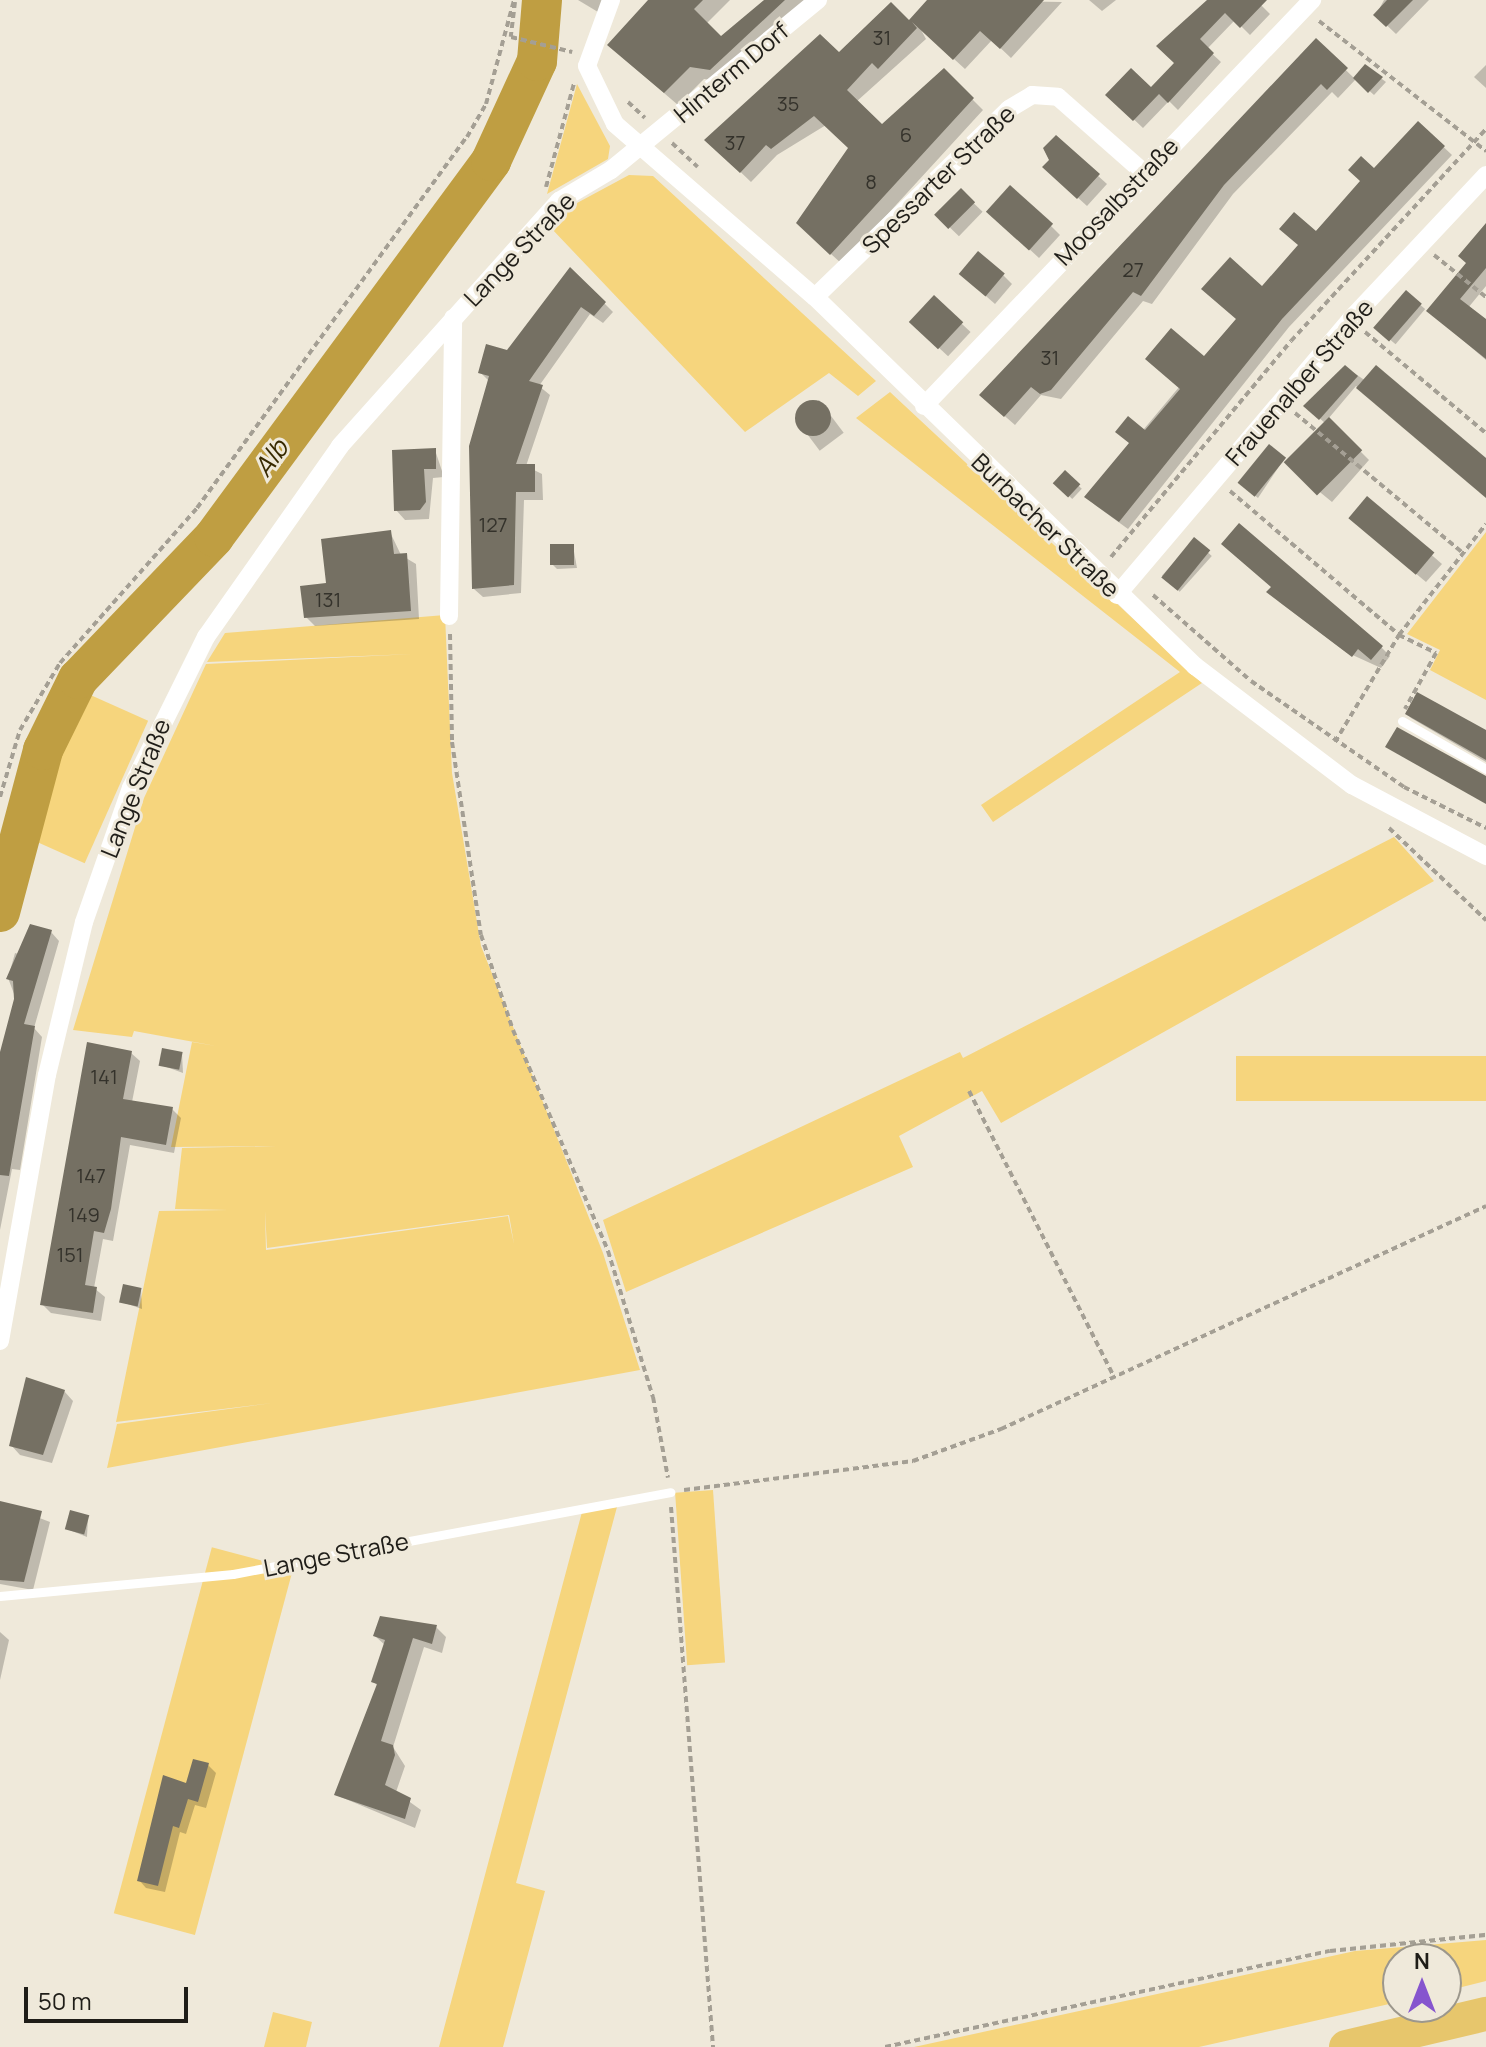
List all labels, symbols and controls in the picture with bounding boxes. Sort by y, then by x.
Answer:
street label: Hinterm Dorf [668,16,794,128]
house number: 31 [873,25,891,49]
house number: 35 [777,91,799,115]
street label: Spessarter Straße [856,99,1020,259]
house number: 6 [900,122,912,146]
house number: 37 [724,130,746,154]
street label: Moosalbstraße [1048,131,1184,271]
house number: 8 [865,169,877,193]
street label: Lange Straße [458,186,580,312]
house number: 27 [1122,257,1144,281]
street label: Frauenalber Straße [1219,293,1379,471]
house number: 31 [1041,345,1059,369]
water label: Alb [247,433,295,483]
street label: Burbacher Straße [966,447,1126,603]
house number: 127 [478,512,508,536]
house number: 131 [315,587,341,611]
street label: Lange Straße [94,714,176,862]
house number: 141 [90,1064,118,1088]
house number: 147 [76,1163,106,1187]
house number: 149 [68,1202,100,1226]
house number: 151 [56,1242,84,1266]
street label: Lange Straße [261,1526,411,1582]
north arrow [1382,1943,1462,2023]
text: N [1414,1946,1430,1976]
scale bar [28,1971,192,2021]
text: 50 m [38,1984,92,2017]

